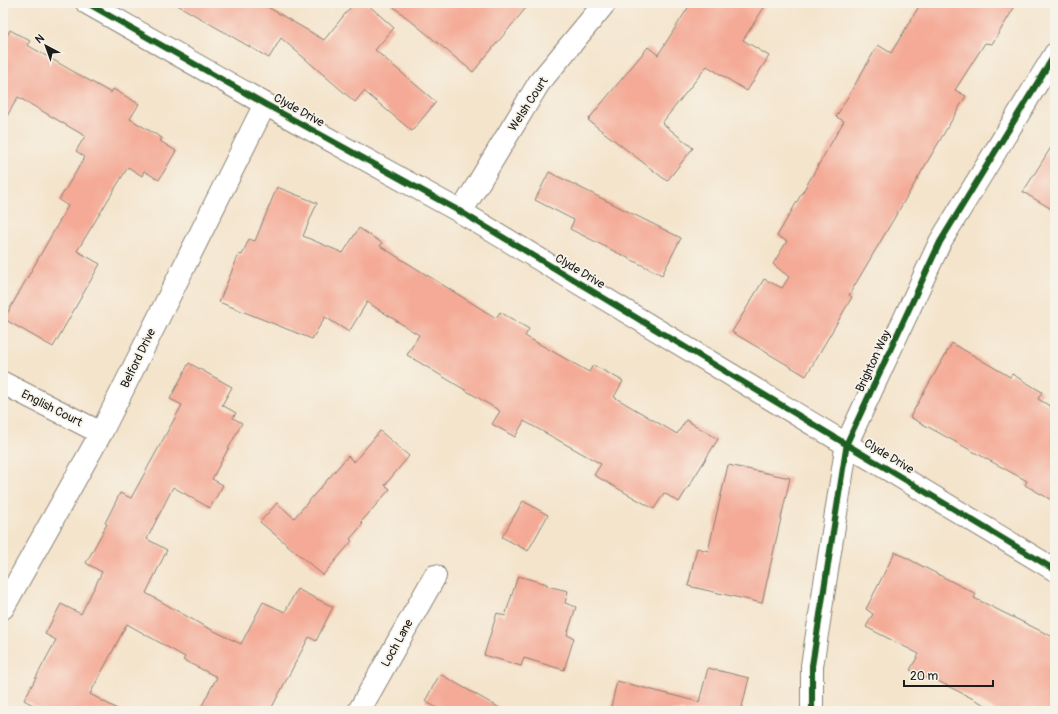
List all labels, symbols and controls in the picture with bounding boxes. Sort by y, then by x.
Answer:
north arrow [26,26,66,66]
text: N [33,31,47,46]
street label: Welsh Court [505,74,552,134]
street label: Clyde Drive [271,90,327,130]
street label: Clyde Drive [552,251,607,292]
street label: Belford Drive [118,326,159,390]
street label: Brighton Way [853,328,894,395]
street label: English Court [19,387,85,430]
street label: Clyde Drive [861,436,916,477]
street label: Loch Lane [378,617,417,670]
scale bar [904,662,993,688]
text: 20 m [910,669,939,684]

